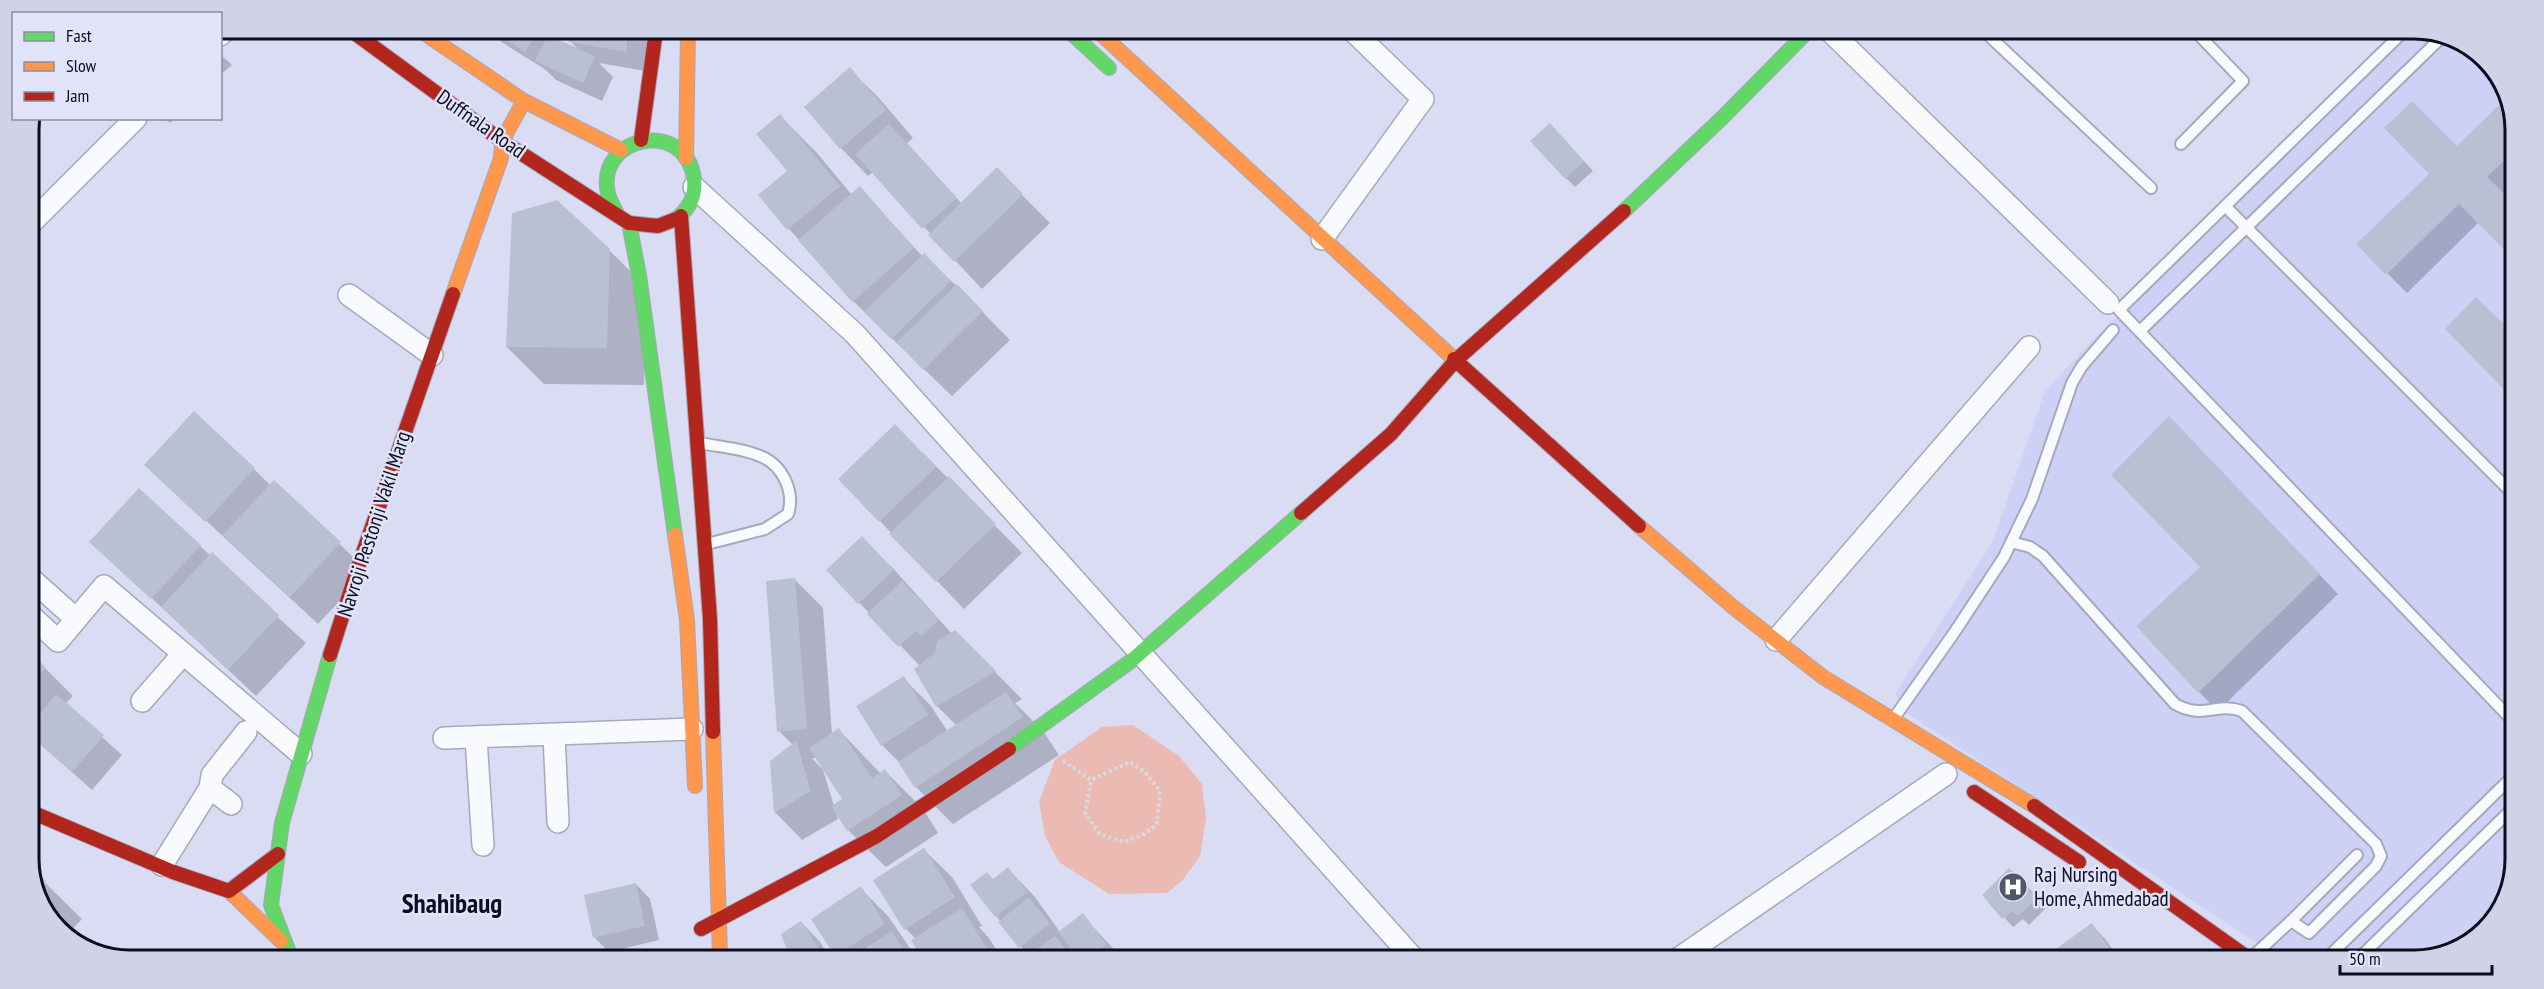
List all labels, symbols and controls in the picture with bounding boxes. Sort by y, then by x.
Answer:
legend [12,12,222,120]
text: Fast [66,24,92,47]
text: Slow [66,54,97,77]
street label: Duffnala Road [432,83,531,164]
text: Jam [65,84,89,107]
street label: Navroji Pestonji Vakil Marg [331,428,416,620]
place label: Raj Nursing Home, Ahmedabad [2034,861,2169,912]
hospital icon: Raj Nursing Home, Ahmedabad [1997,871,2029,903]
district label: Shahibaug [402,886,502,920]
scale bar [2340,938,2492,976]
text: 50 m [2349,947,2381,970]

